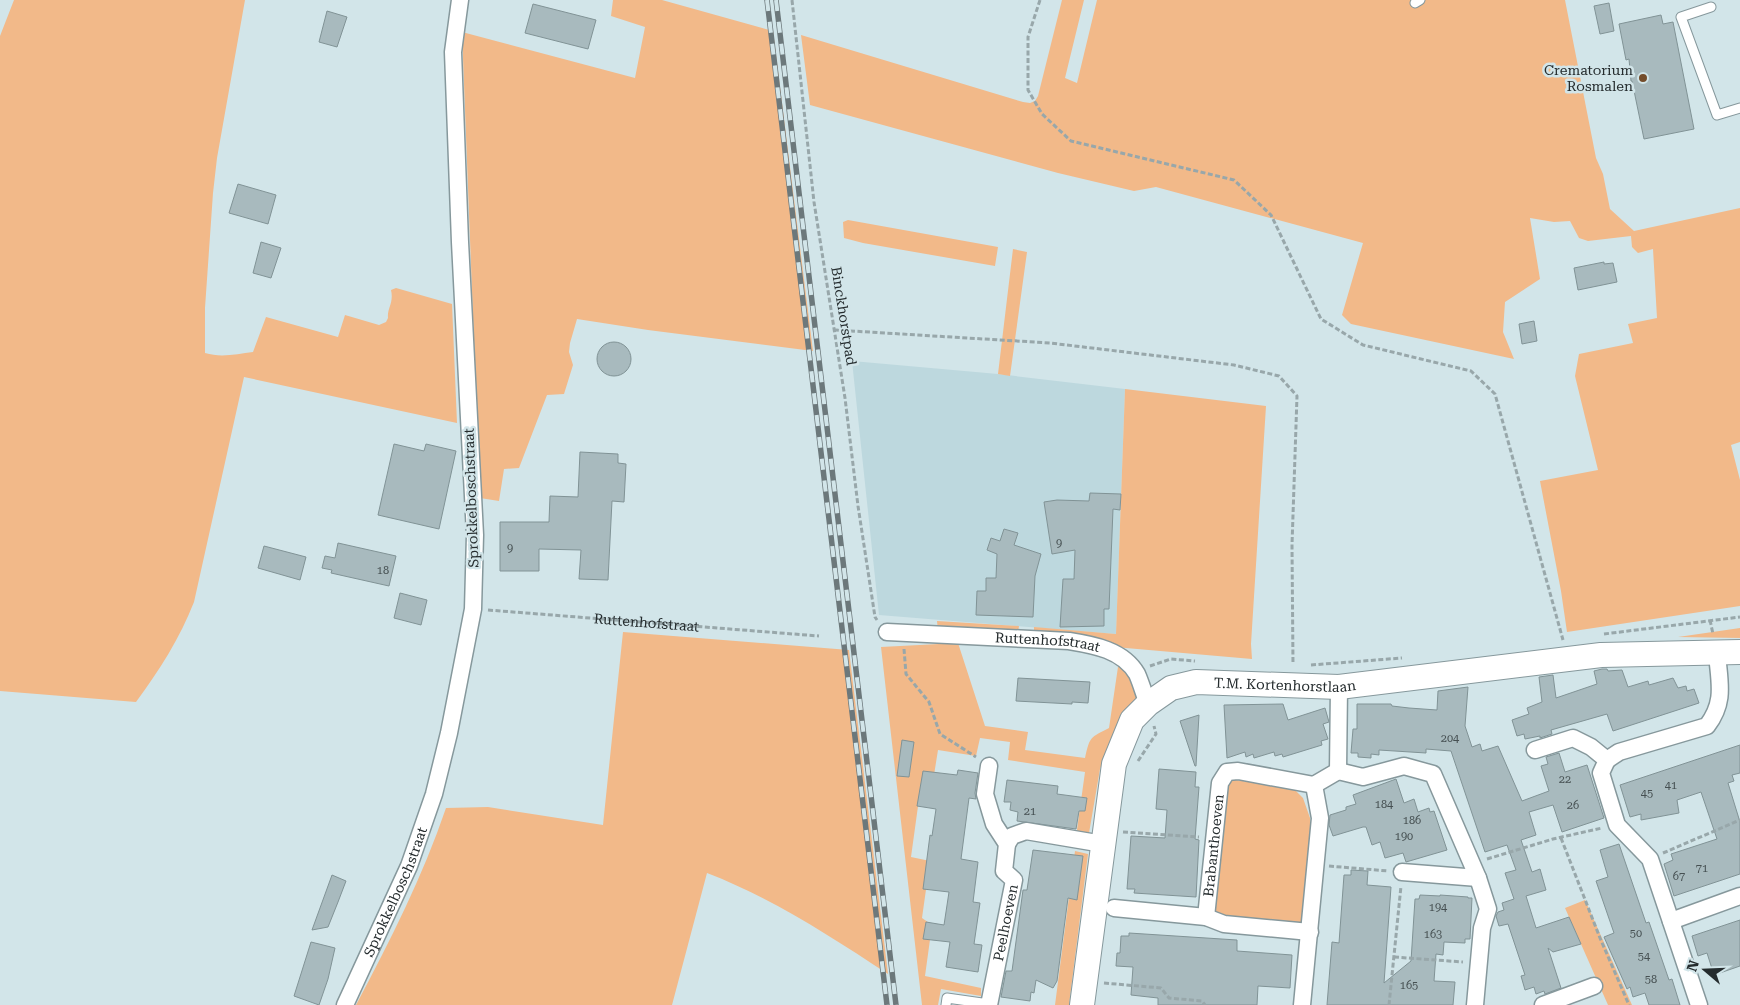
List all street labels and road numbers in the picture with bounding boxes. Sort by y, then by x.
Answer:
street label: Binckhorstpad [828,265,860,367]
street label: Sprokkelboschstraat [461,428,481,568]
street label: Ruttenhofstraat [593,610,700,635]
street label: Ruttenhofstraat [995,629,1102,655]
street label: T.M. Kortenhorstlaan [1214,675,1357,695]
street label: Brabanthoeven [1200,793,1227,897]
street label: Sprokkelboschstraat [360,825,430,959]
street label: Peelhoeven [990,883,1021,962]

